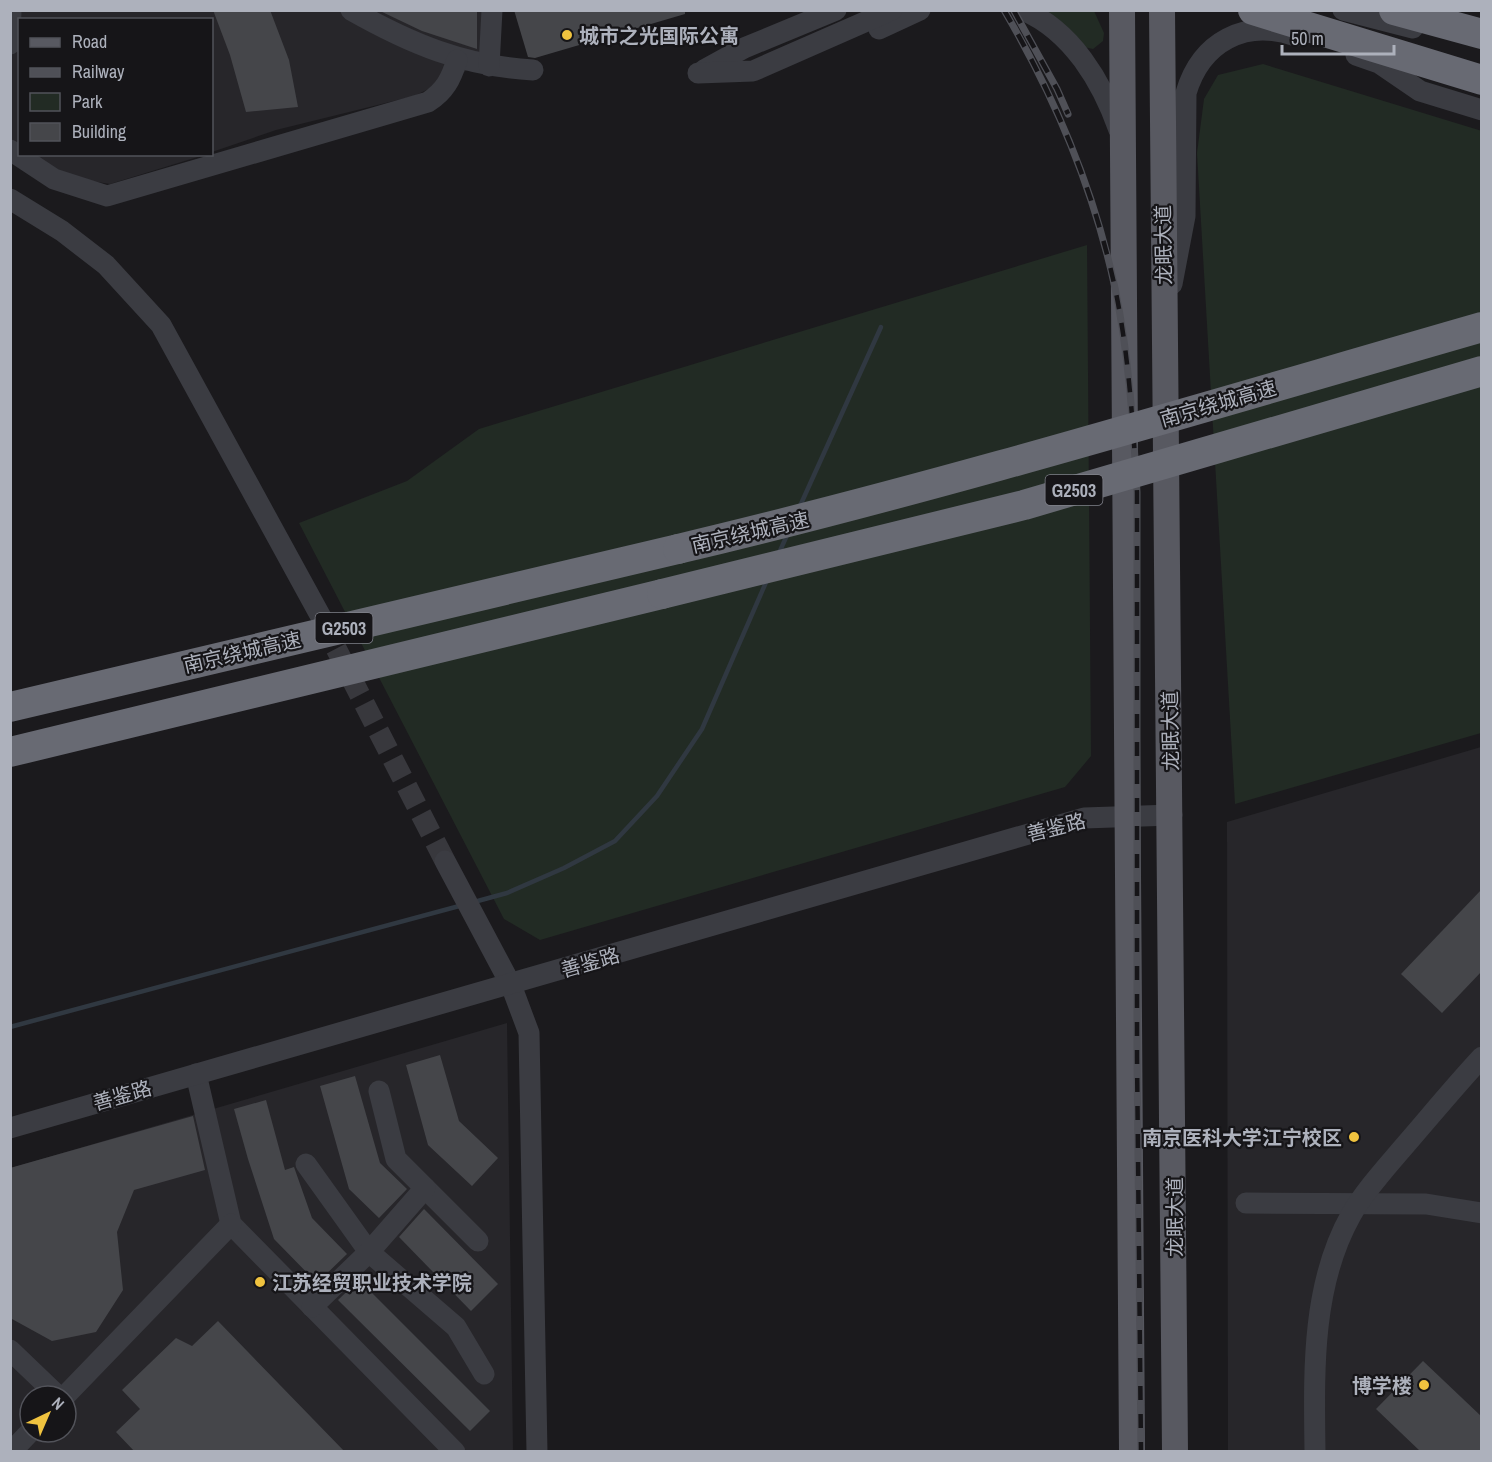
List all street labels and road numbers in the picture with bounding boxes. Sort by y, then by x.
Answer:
street label: 龙眠大道 [1149,205,1177,285]
street label: 南京绕城高速 [1157,373,1279,433]
road number: G2503 [1046,475,1102,505]
street label: 南京绕城高速 [689,505,811,559]
road number: G2503 [316,613,372,643]
street label: 南京绕城高速 [181,625,303,679]
street label: 龙眠大道 [1156,691,1184,771]
street label: 善鉴路 [1024,807,1088,847]
street label: 善鉴路 [557,941,623,983]
street label: 善鉴路 [89,1074,155,1116]
street label: 龙眠大道 [1161,1177,1188,1257]

